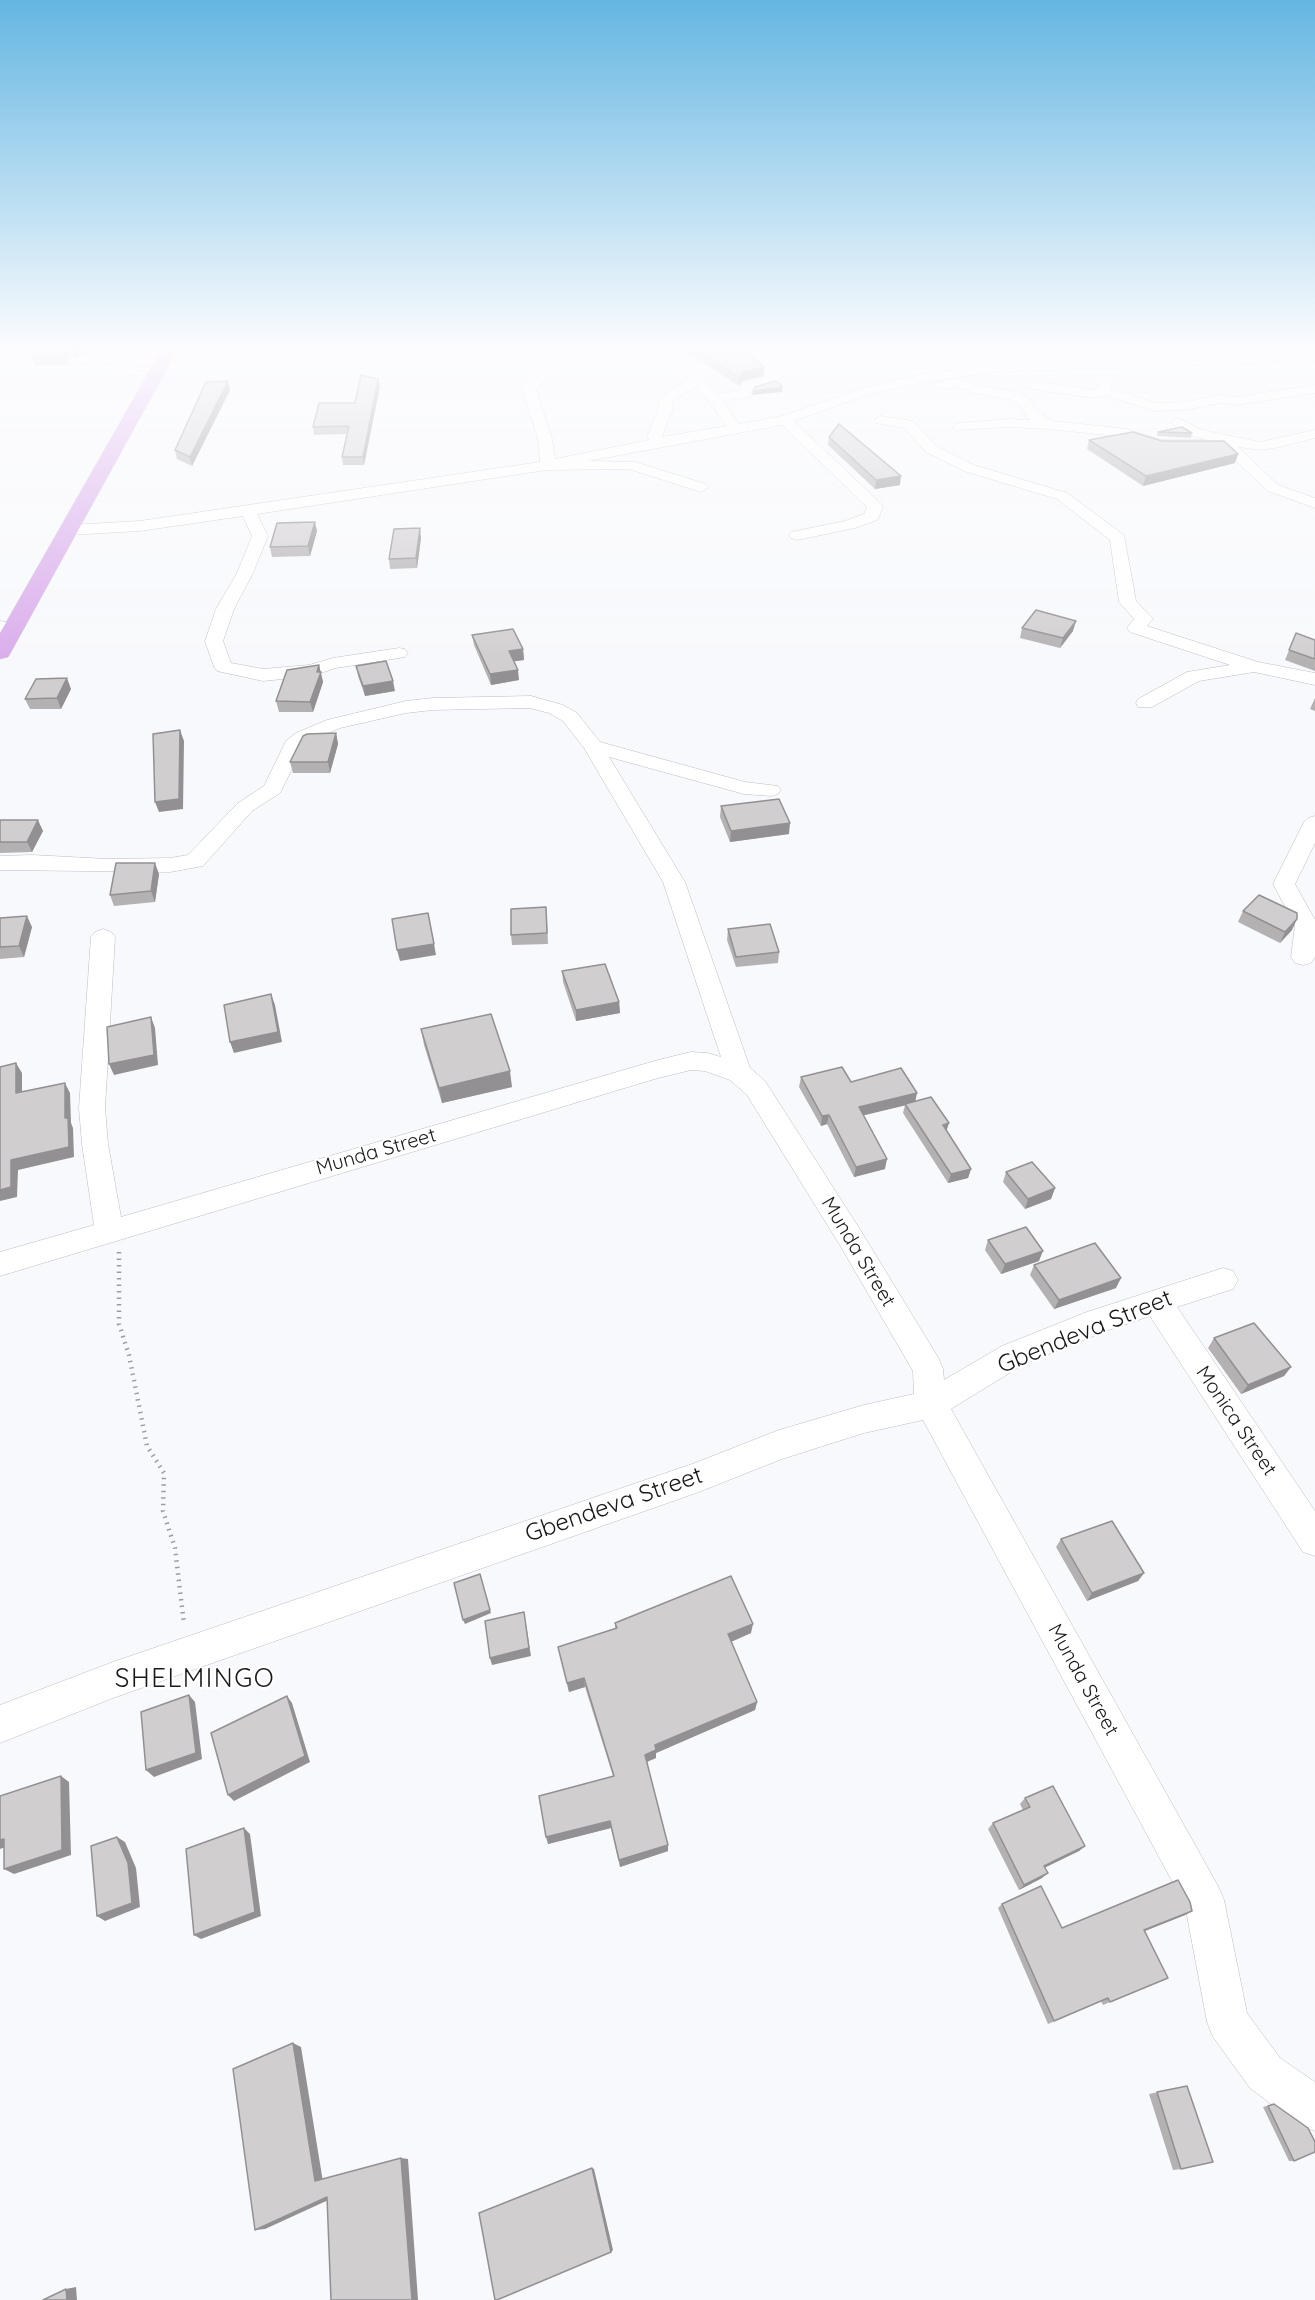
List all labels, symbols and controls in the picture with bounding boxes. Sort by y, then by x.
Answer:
street label: Munda Street [313,1123,439,1181]
street label: Munda Street [816,1193,900,1311]
street label: Gbendeva Street [993,1284,1177,1380]
street label: Monica Street [1191,1362,1281,1480]
street label: Gbendeva Street [521,1461,707,1549]
street label: Munda Street [1042,1620,1124,1740]
district label: SHELMINGO [115,1663,275,1695]

